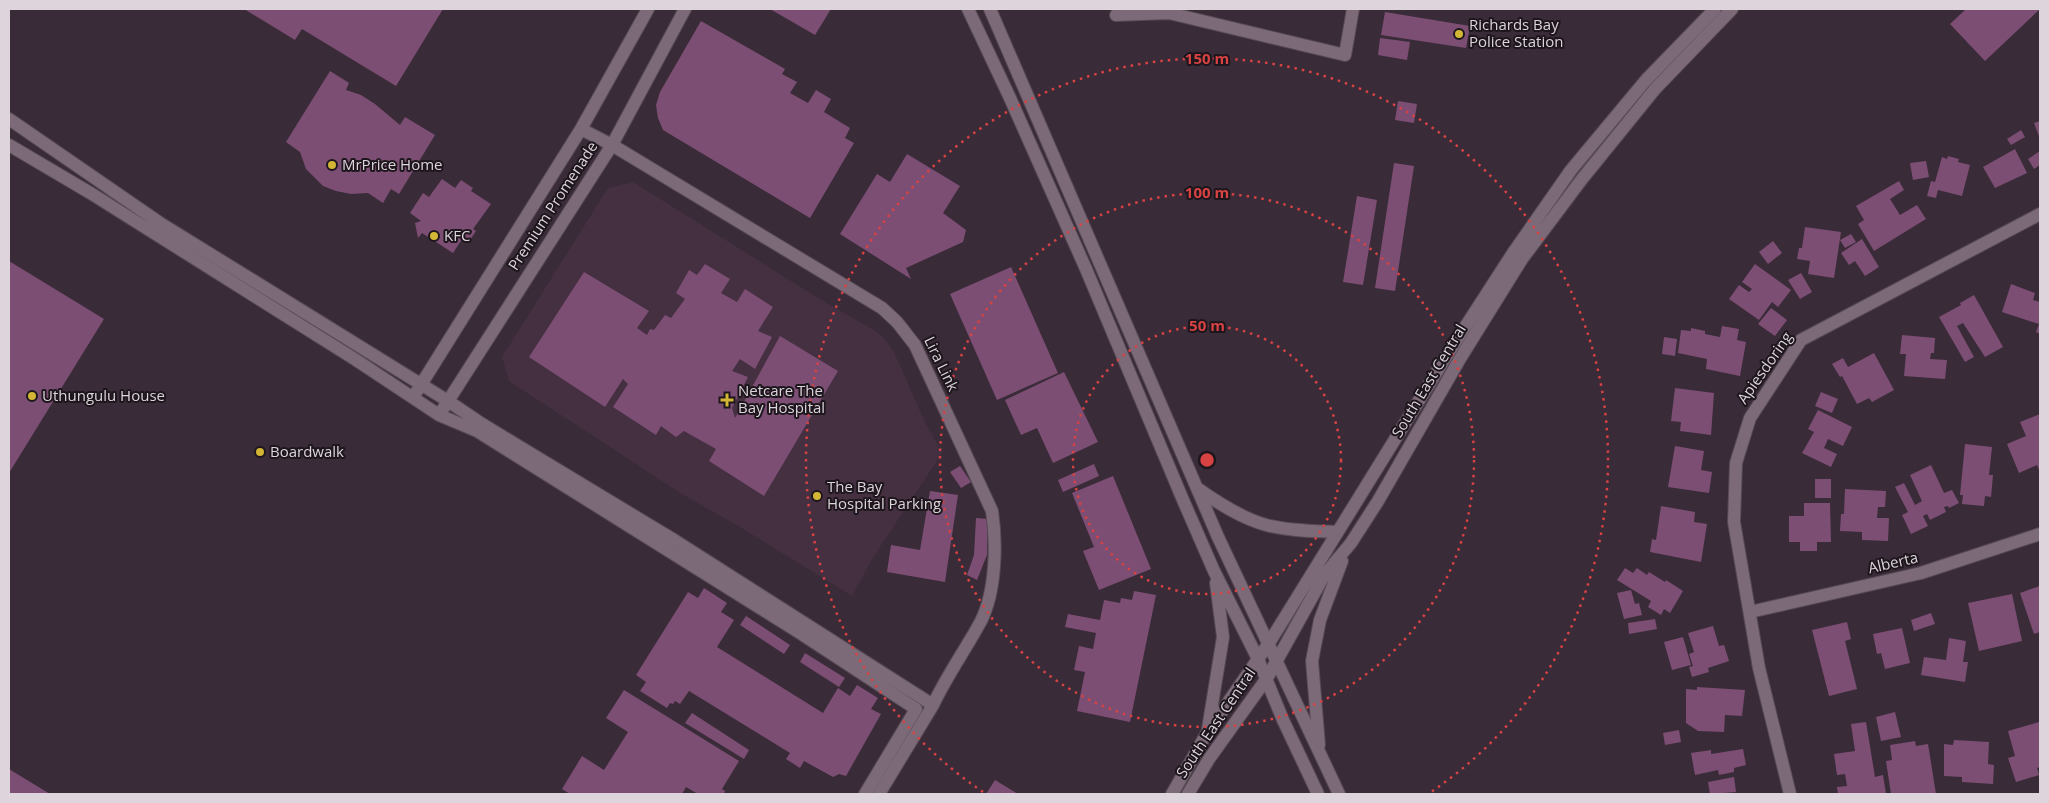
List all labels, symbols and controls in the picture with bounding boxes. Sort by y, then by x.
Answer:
place label: Richards Bay Police Station [1469,14,1563,51]
marker: Richards Bay Police Station [1453,28,1465,40]
text: 150 m [1185,48,1229,68]
street label: Premium Promenade [503,137,601,274]
place label: MrPrice Home [342,154,442,174]
marker: MrPrice Home [326,159,338,171]
text: 100 m [1185,182,1229,202]
place label: KFC [444,225,470,245]
marker: KFC [428,230,440,242]
text: 50 m [1189,315,1225,335]
street label: South East Central [1386,320,1470,441]
street label: Apiesdoring [1732,327,1796,407]
street label: Lira Link [920,333,964,394]
place label: Netcare The Bay Hospital [738,380,825,417]
place label: Uthungulu House [42,385,165,405]
marker: Uthungulu House [26,390,38,402]
marker: Netcare The Bay Hospital [720,393,734,407]
place label: Boardwalk [270,441,344,461]
marker: Boardwalk [254,446,266,458]
centre of rings [1198,451,1216,469]
place label: The Bay Hospital Parking [827,476,941,513]
marker: The Bay Hospital Parking [811,490,823,502]
street label: Alberta [1866,547,1920,577]
street label: South East Central [1171,664,1259,781]

